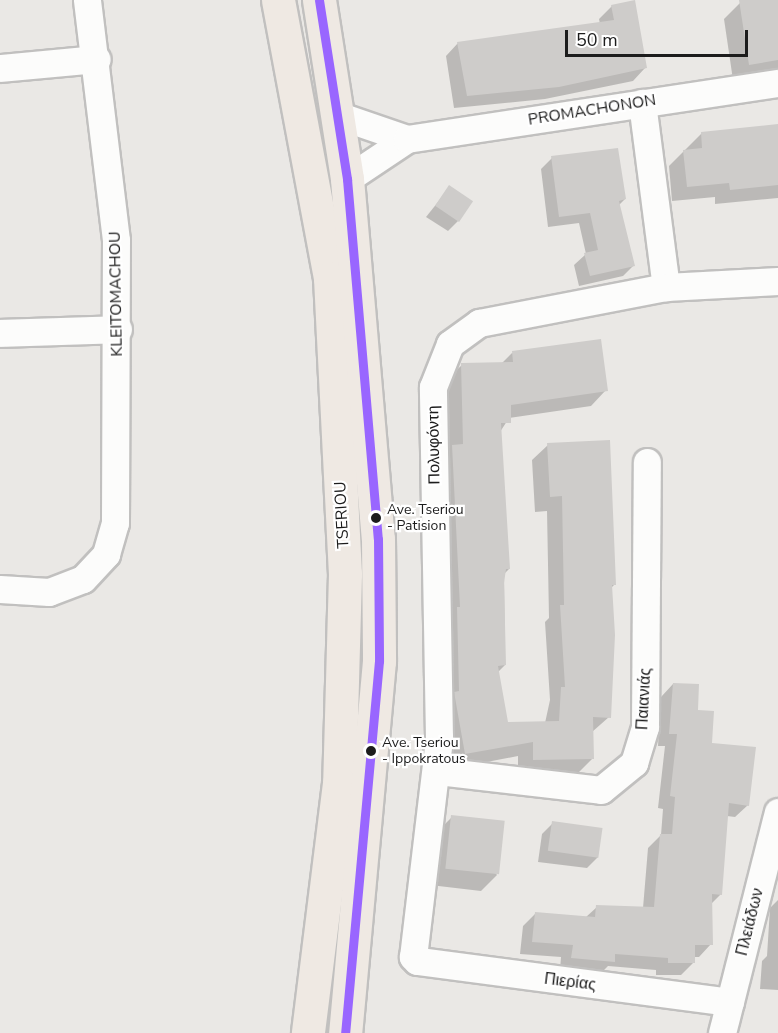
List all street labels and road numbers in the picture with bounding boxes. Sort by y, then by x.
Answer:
street label: PROMACHONON [527,90,657,130]
street label: KLEITOMACHOU [105,231,127,357]
street label: Πολυφόντη [424,405,444,485]
street label: TSERIOU [331,481,353,549]
street label: Παιανιάς [633,667,655,731]
street label: Πλειάδων [732,886,768,958]
street label: Πιερίας [543,969,597,995]

